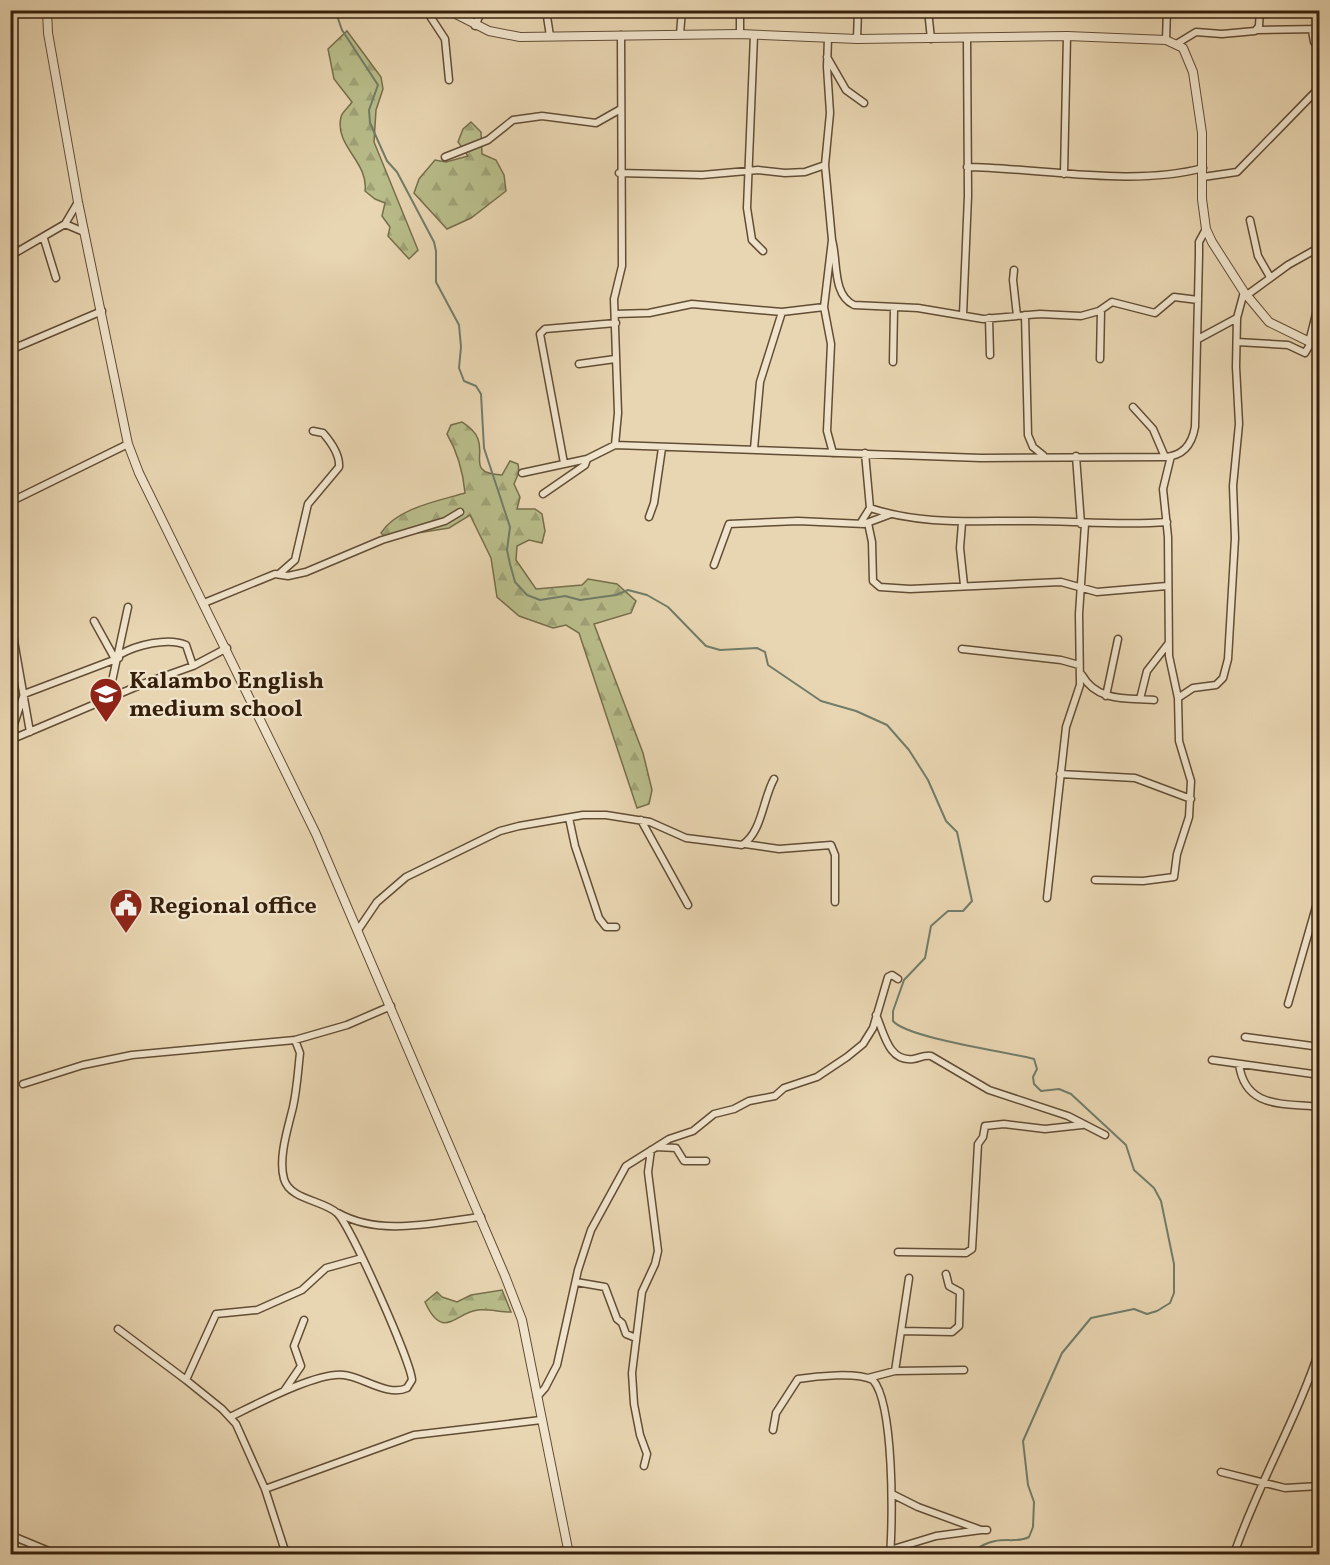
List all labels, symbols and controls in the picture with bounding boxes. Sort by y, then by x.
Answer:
place label: Kalambo English medium school [129,665,324,727]
school or university icon: Kalambo English medium school [88,676,124,723]
public building icon: Regional office [108,887,144,934]
place label: Regional office [149,890,317,924]

